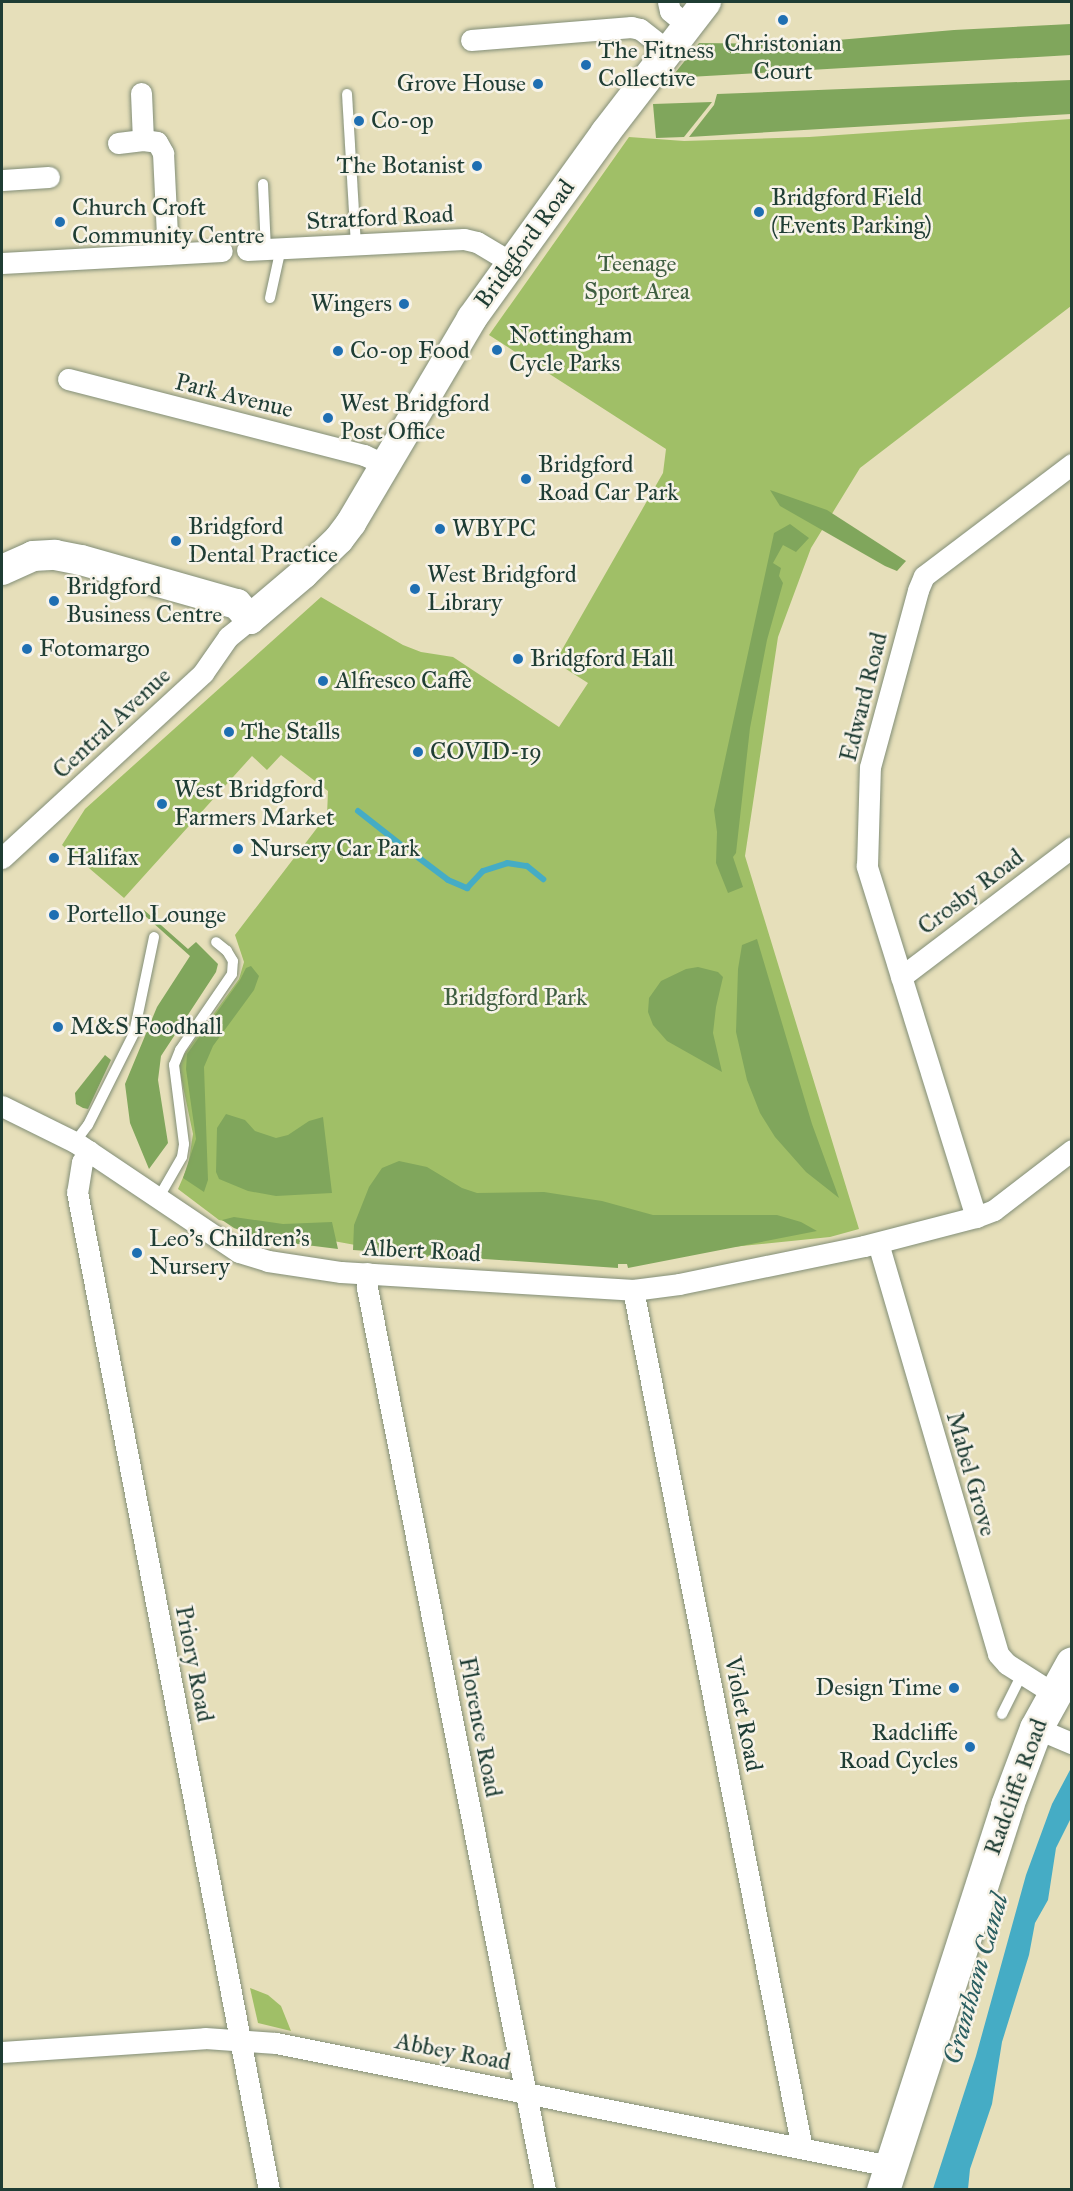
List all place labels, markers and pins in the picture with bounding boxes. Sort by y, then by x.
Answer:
marker: Christonian Court [776,13,790,27]
place label: Christonian Court [724,30,842,86]
place label: The Fitness Collective [598,37,714,93]
marker: The Fitness Collective [579,58,593,72]
place label: Grove House [397,70,526,98]
marker: Grove House [531,77,545,91]
place label: Co-op [371,107,434,135]
marker: Co-op [352,114,366,128]
place label: The Botanist [337,152,465,180]
marker: The Botanist [470,159,484,173]
place label: Bridgford Field (Events Parking) [771,184,932,240]
place label: Church Croft Community Centre [72,194,264,250]
marker: Bridgford Field (Events Parking) [752,205,766,219]
marker: Church Croft Community Centre [53,215,67,229]
place label: Wingers [311,290,392,318]
marker: Wingers [397,297,411,311]
place label: Nottingham Cycle Parks [509,322,633,378]
place label: Co-op Food [350,337,470,365]
marker: Nottingham Cycle Parks [490,343,504,357]
marker: Co-op Food [331,344,345,358]
place label: West Bridgford Post Office [340,390,490,446]
marker: West Bridgford Post Office [321,411,335,425]
place label: Bridgford Road Car Park [538,451,678,507]
marker: Bridgford Road Car Park [519,472,533,486]
place label: Bridgford Dental Practice [188,513,338,569]
place label: WBYPC [452,515,536,543]
marker: WBYPC [433,522,447,536]
marker: Bridgford Dental Practice [169,534,183,548]
place label: West Bridgford Library [427,561,577,617]
place label: Bridgford Business Centre [66,573,222,629]
marker: West Bridgford Library [408,582,422,596]
marker: Bridgford Business Centre [47,594,61,608]
place label: Fotomargo [39,635,150,663]
marker: Fotomargo [20,642,34,656]
place label: Bridgford Hall [530,645,675,673]
marker: Bridgford Hall [511,652,525,666]
place label: Alfresco Caffè [335,667,472,695]
marker: Alfresco Caffè [316,674,330,688]
place label: The Stalls [241,718,340,746]
marker: The Stalls [222,725,236,739]
place label: COVID-19 [430,738,542,766]
marker: COVID-19 [411,745,425,759]
place label: West Bridgford Farmers Market [174,776,334,832]
marker: West Bridgford Farmers Market [155,797,169,811]
place label: Nursery Car Park [250,835,420,863]
marker: Nursery Car Park [231,842,245,856]
place label: Halifax [66,844,139,872]
marker: Halifax [47,851,61,865]
place label: Portello Lounge [66,901,226,929]
marker: Portello Lounge [47,908,61,922]
place label: M&S Foodhall [70,1013,222,1041]
marker: M&S Foodhall [51,1020,65,1034]
place label: Leo's Children's Nursery [149,1225,310,1281]
marker: Leo's Children's Nursery [130,1246,144,1260]
place label: Design Time [815,1674,942,1702]
marker: Design Time [947,1681,961,1695]
place label: Radcliffe Road Cycles [839,1719,958,1775]
marker: Radcliffe Road Cycles [963,1740,977,1754]

